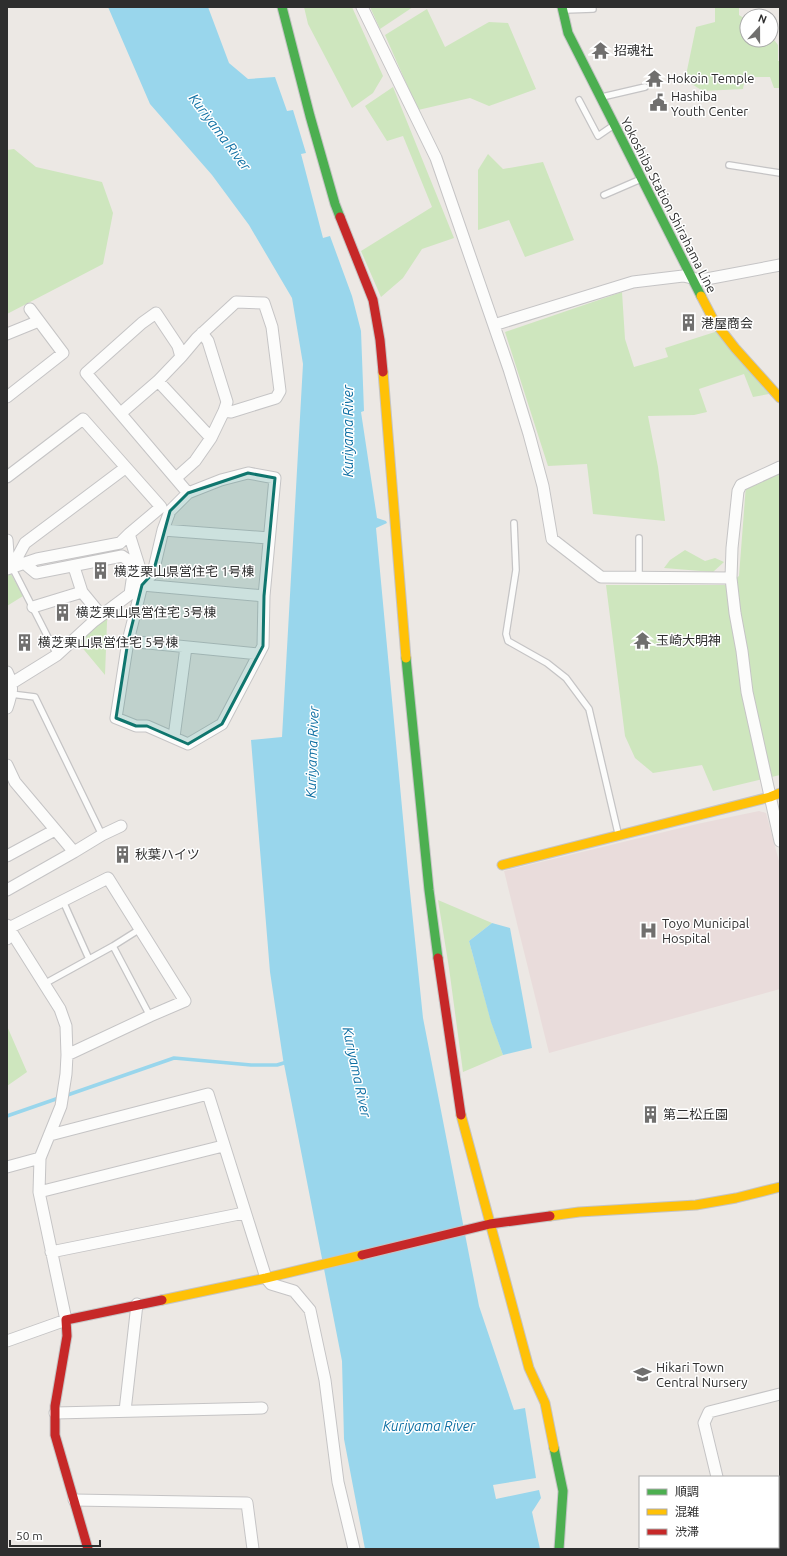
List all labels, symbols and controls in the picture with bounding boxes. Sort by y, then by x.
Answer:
north arrow [739,8,779,48]
text: N [757,12,769,26]
temple icon: 招魂社 [591,40,611,60]
place label: 招魂社 [614,43,653,57]
temple icon: Hokoin Temple [644,68,664,88]
place label: Hokoin Temple [667,71,754,85]
place label: Hashiba Youth Center [671,89,748,118]
water label: Kuriyama River [186,90,255,174]
public building icon: Hashiba Youth Center [648,93,668,113]
street label: Yokoshiba Station Shirahama Line [618,115,720,295]
building icon: 港屋商会 [678,313,698,333]
place label: 港屋商会 [701,316,753,330]
water label: Kuriyama River [340,384,356,477]
building icon: 横芝栗山県営住宅 1号棟 [91,561,111,581]
place label: 横芝栗山県営住宅 1号棟 [114,564,254,578]
building icon: 横芝栗山県営住宅 3号棟 [53,602,73,622]
place label: 横芝栗山県営住宅 3号棟 [76,605,216,619]
temple icon: 玉崎大明神 [633,630,653,650]
building icon: 横芝栗山県営住宅 5号棟 [15,632,35,652]
place label: 玉崎大明神 [656,633,721,647]
place label: 横芝栗山県営住宅 5号棟 [38,635,178,649]
water label: Kuriyama River [302,705,322,798]
building icon: 秋葉ハイツ [112,844,132,864]
place label: 秋葉ハイツ [135,847,200,861]
place label: Toyo Municipal Hospital [662,916,750,945]
hospital icon: Toyo Municipal Hospital [639,920,659,940]
water label: Kuriyama River [340,1025,375,1119]
building icon: 第二松丘園 [640,1104,660,1124]
place label: 第二松丘園 [663,1107,728,1121]
place label: Hikari Town Central Nursery [656,1360,748,1389]
school or university icon: Hikari Town Central Nursery [633,1364,653,1384]
water label: Kuriyama River [383,1418,476,1434]
legend [639,1476,779,1548]
text: 順調 [675,1485,699,1498]
text: 混雑 [675,1505,699,1518]
scale bar [10,1522,100,1548]
text: 渋滞 [675,1525,699,1538]
text: 50 m [16,1529,43,1542]

